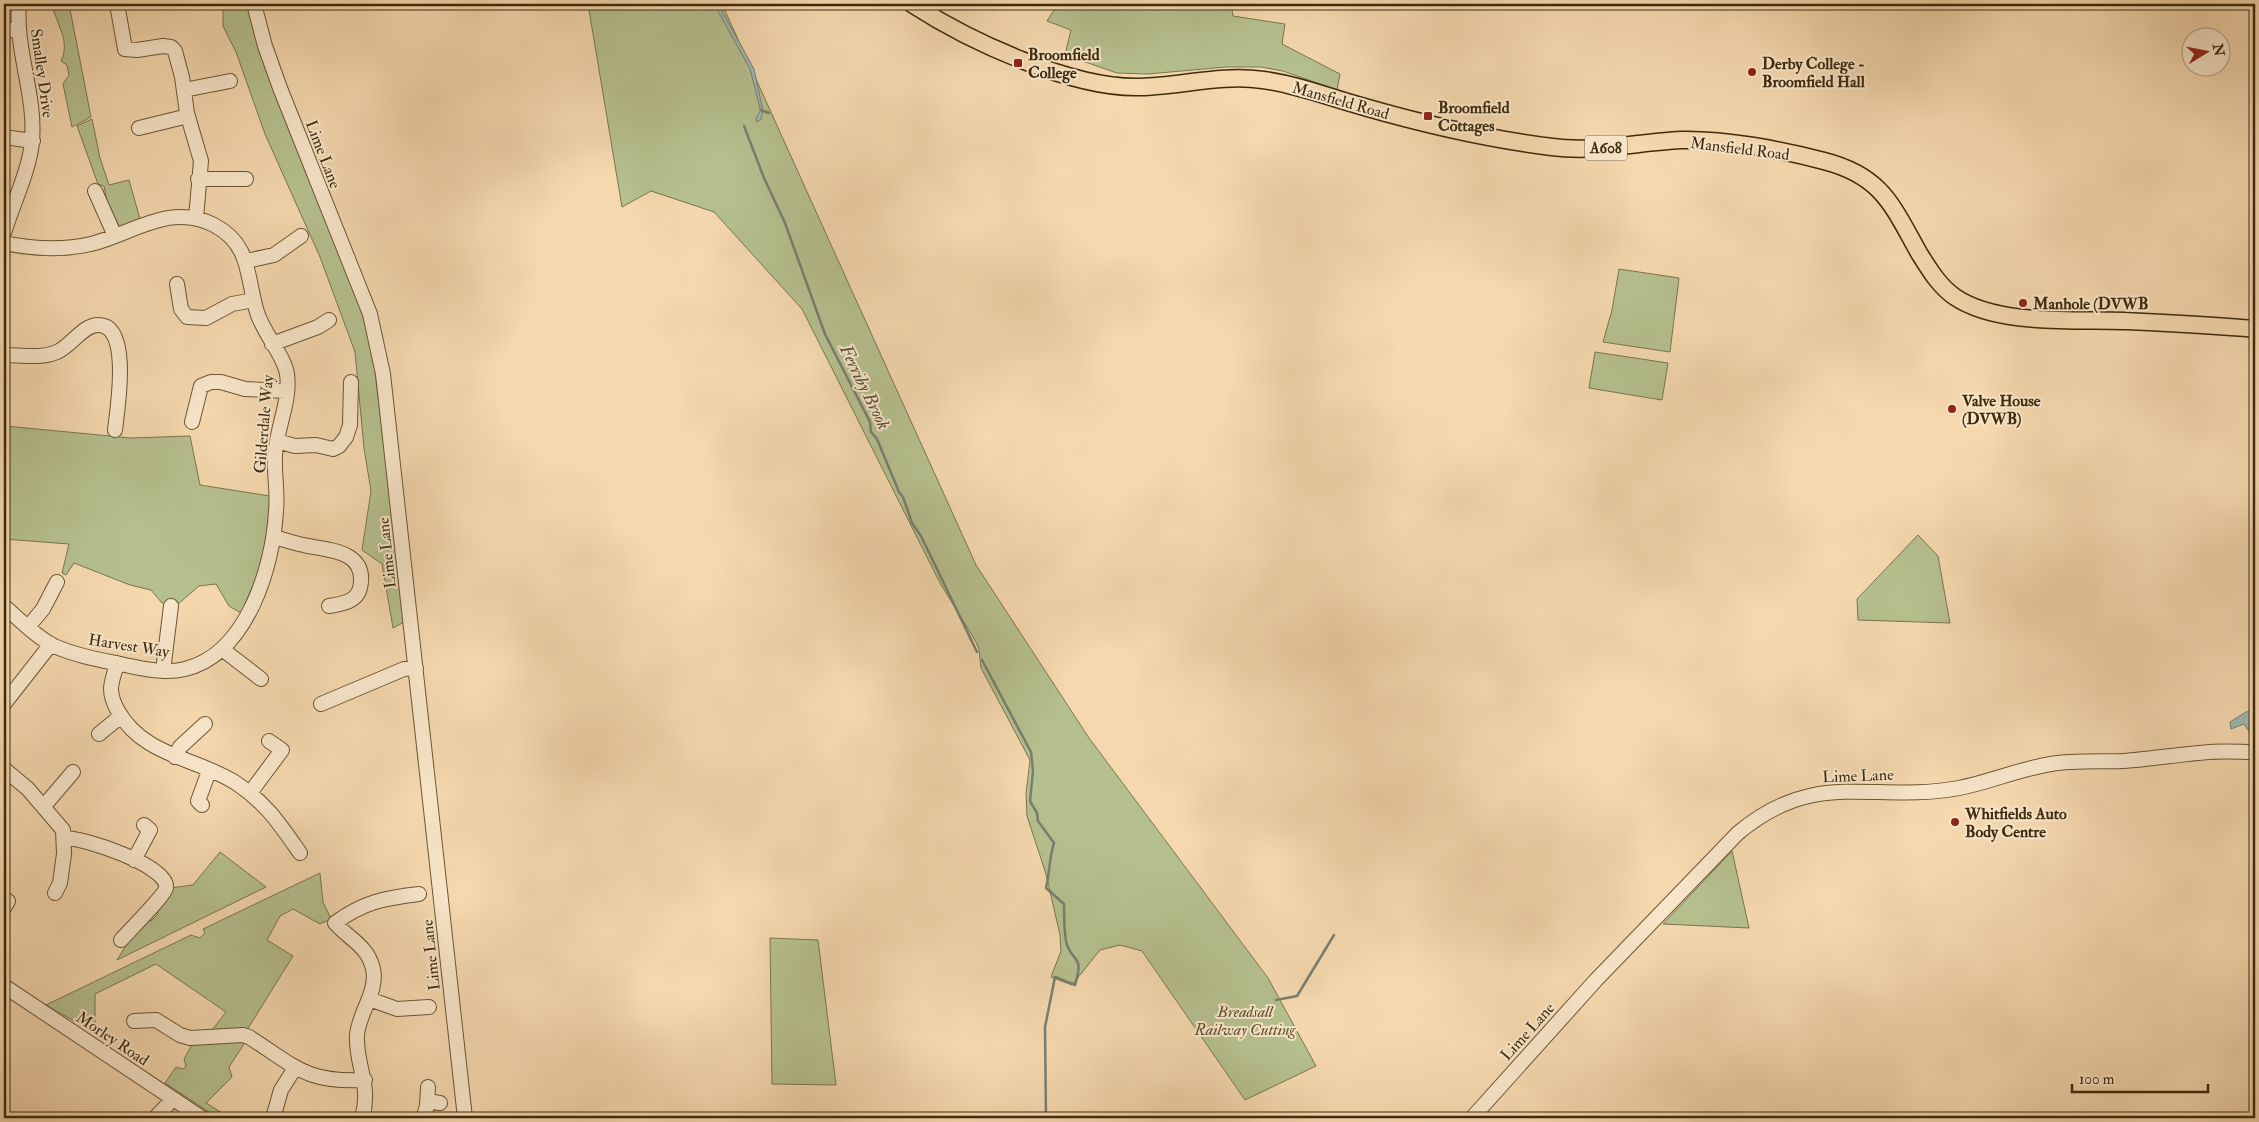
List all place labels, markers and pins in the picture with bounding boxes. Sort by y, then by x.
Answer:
place label: Broomfield College [1028,45,1100,84]
place label: Derby College - Broomfield Hall [1762,54,1866,92]
marker: Broomfield College [1012,57,1024,69]
marker: Derby College - Broomfield Hall [1746,66,1758,78]
place label: Broomfield Cottages [1438,98,1510,137]
marker: Broomfield Cottages [1422,110,1434,122]
place label: Manhole (DVWB [2032,294,2149,314]
marker: Manhole (DVWB [2017,297,2029,309]
place label: Valve House (DVWB) [1961,391,2041,429]
marker: Valve House (DVWB) [1946,403,1958,415]
place label: Whitfields Auto Body Centre [1964,804,2067,843]
marker: Whitfields Auto Body Centre [1949,816,1961,828]

